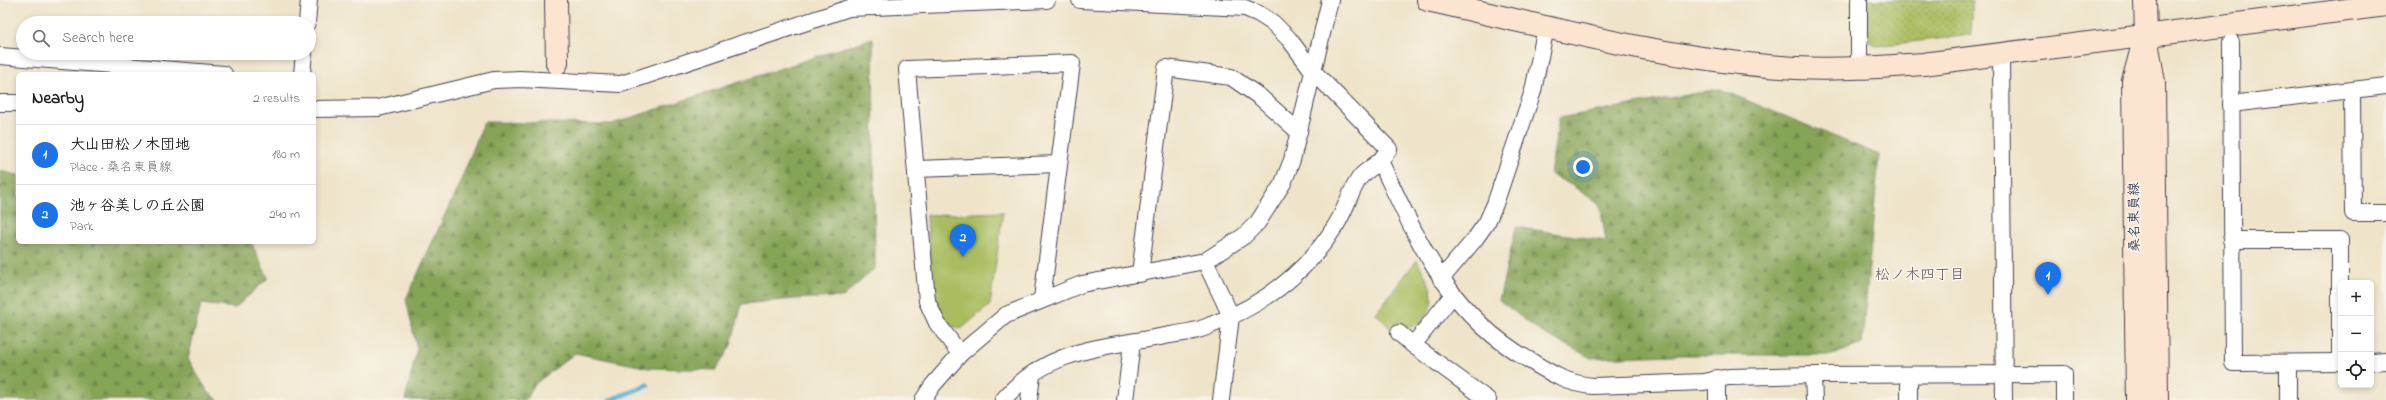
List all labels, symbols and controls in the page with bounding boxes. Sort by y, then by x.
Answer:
search box [16,16,316,60]
icon: search [30,27,52,49]
text: Search here [62,27,134,49]
text: Nearby [32,86,84,111]
text: 2 results [253,89,300,108]
text: 大山田松ノ木団地 [70,134,190,156]
text: 1 [43,145,47,164]
text: 180 m [272,145,300,164]
your location [1573,157,1593,177]
text: Place · 桑名東員線 [70,158,172,177]
street label: 桑名東員線 [2124,182,2146,252]
text: 池ヶ谷美しの丘公園 [70,195,205,217]
text: 2 [42,205,48,224]
text: 240 m [269,205,300,224]
text: Park [70,217,94,236]
pin: 2 [950,224,976,257]
pin: 1 [2035,262,2061,295]
district label: 松ノ木四丁目 [1875,264,1965,286]
map controls [2338,280,2374,388]
button: + [2338,280,2374,316]
button: − [2338,316,2374,352]
button: locate [2338,352,2374,388]

